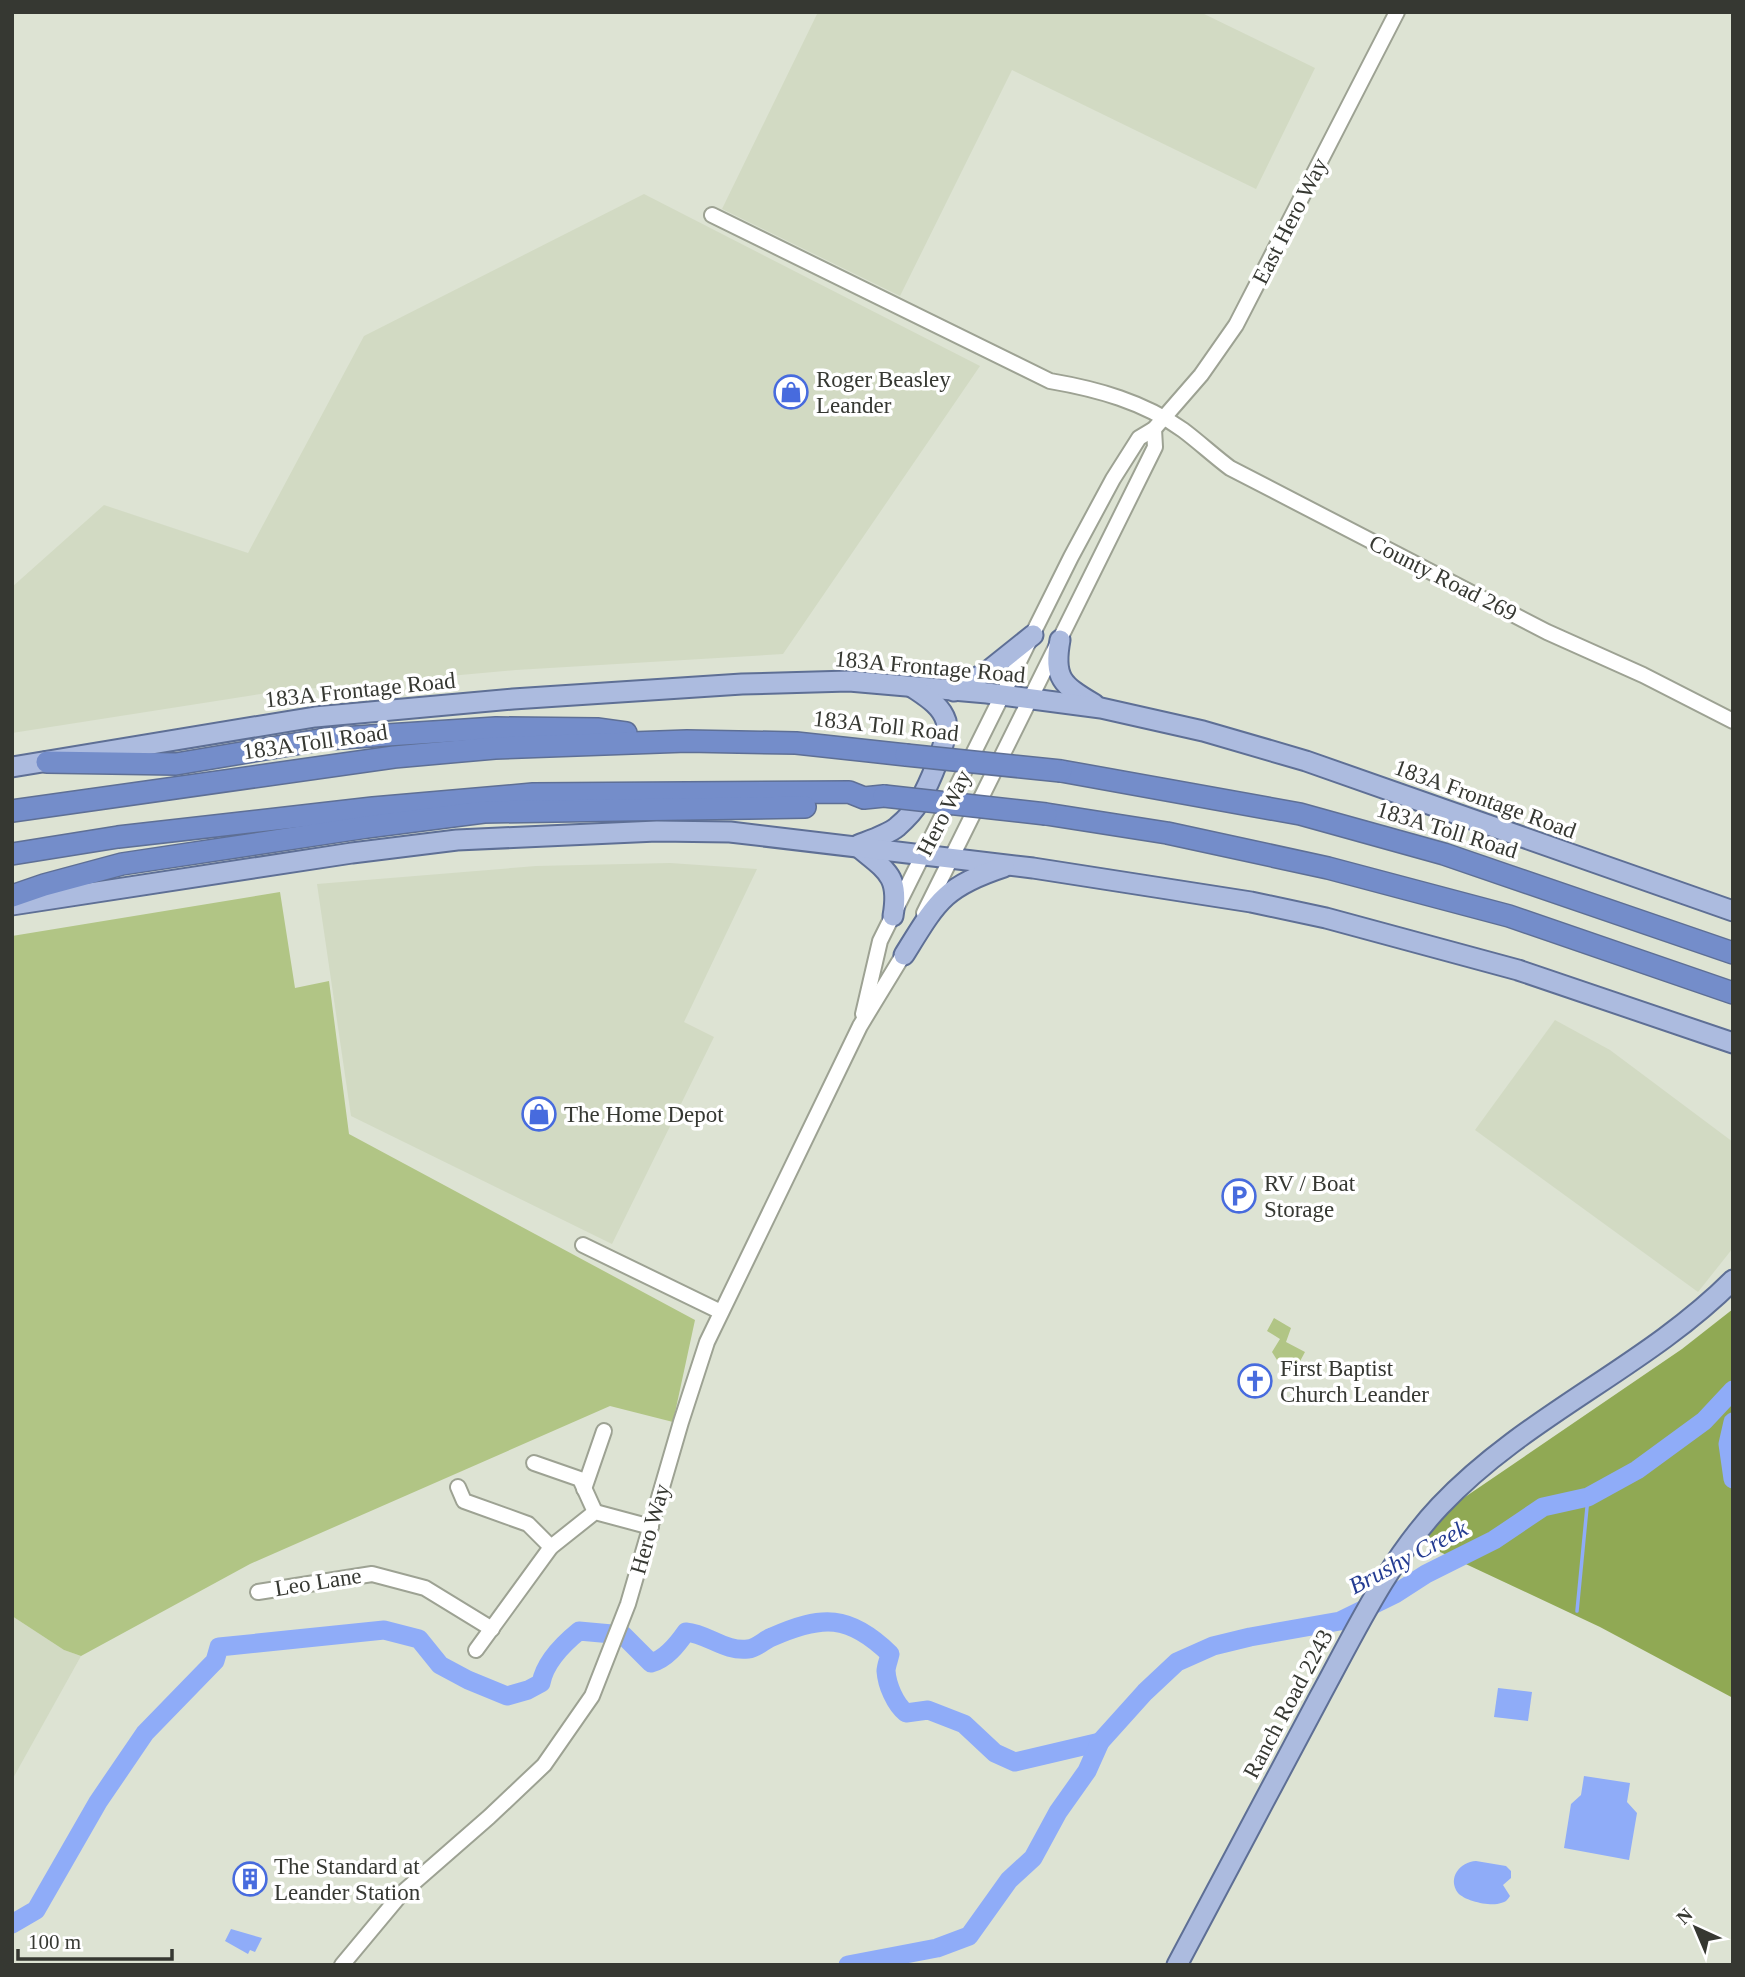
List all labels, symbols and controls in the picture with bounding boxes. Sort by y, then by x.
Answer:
street label: East Hero Way [1247,153,1333,288]
place label: Roger Beasley Leander [816,367,951,418]
shop icon: Roger Beasley Leander [772,373,810,411]
street label: County Road 269 [1365,530,1521,626]
street label: 183A Frontage Road [833,646,1027,688]
street label: 183A Frontage Road [263,668,457,712]
street label: 183A Toll Road [812,706,961,746]
street label: 183A Toll Road [241,719,390,765]
street label: 183A Frontage Road [1391,754,1580,844]
street label: Hero Way [912,765,976,860]
street label: 183A Toll Road [1373,797,1521,863]
shop icon: The Home Depot [520,1095,558,1133]
place label: The Home Depot [564,1102,724,1127]
place label: RV / Boat Storage [1264,1171,1356,1222]
parking icon: RV / Boat Storage [1220,1177,1258,1215]
place label: First Baptist Church Leander [1280,1356,1429,1407]
church icon: First Baptist Church Leander [1236,1362,1274,1400]
street label: Hero Way [625,1480,675,1577]
water label: Brushy Creek [1344,1515,1472,1599]
street label: Leo Lane [273,1563,363,1601]
street label: Ranch Road 2243 [1238,1625,1338,1783]
place label: The Standard at Leander Station [274,1854,421,1905]
building icon: The Standard at Leander Station [231,1860,269,1898]
north arrow [1661,1893,1731,1963]
text: N [1672,1904,1697,1928]
scale bar [18,1918,172,1962]
text: 100 m [28,1930,81,1954]

